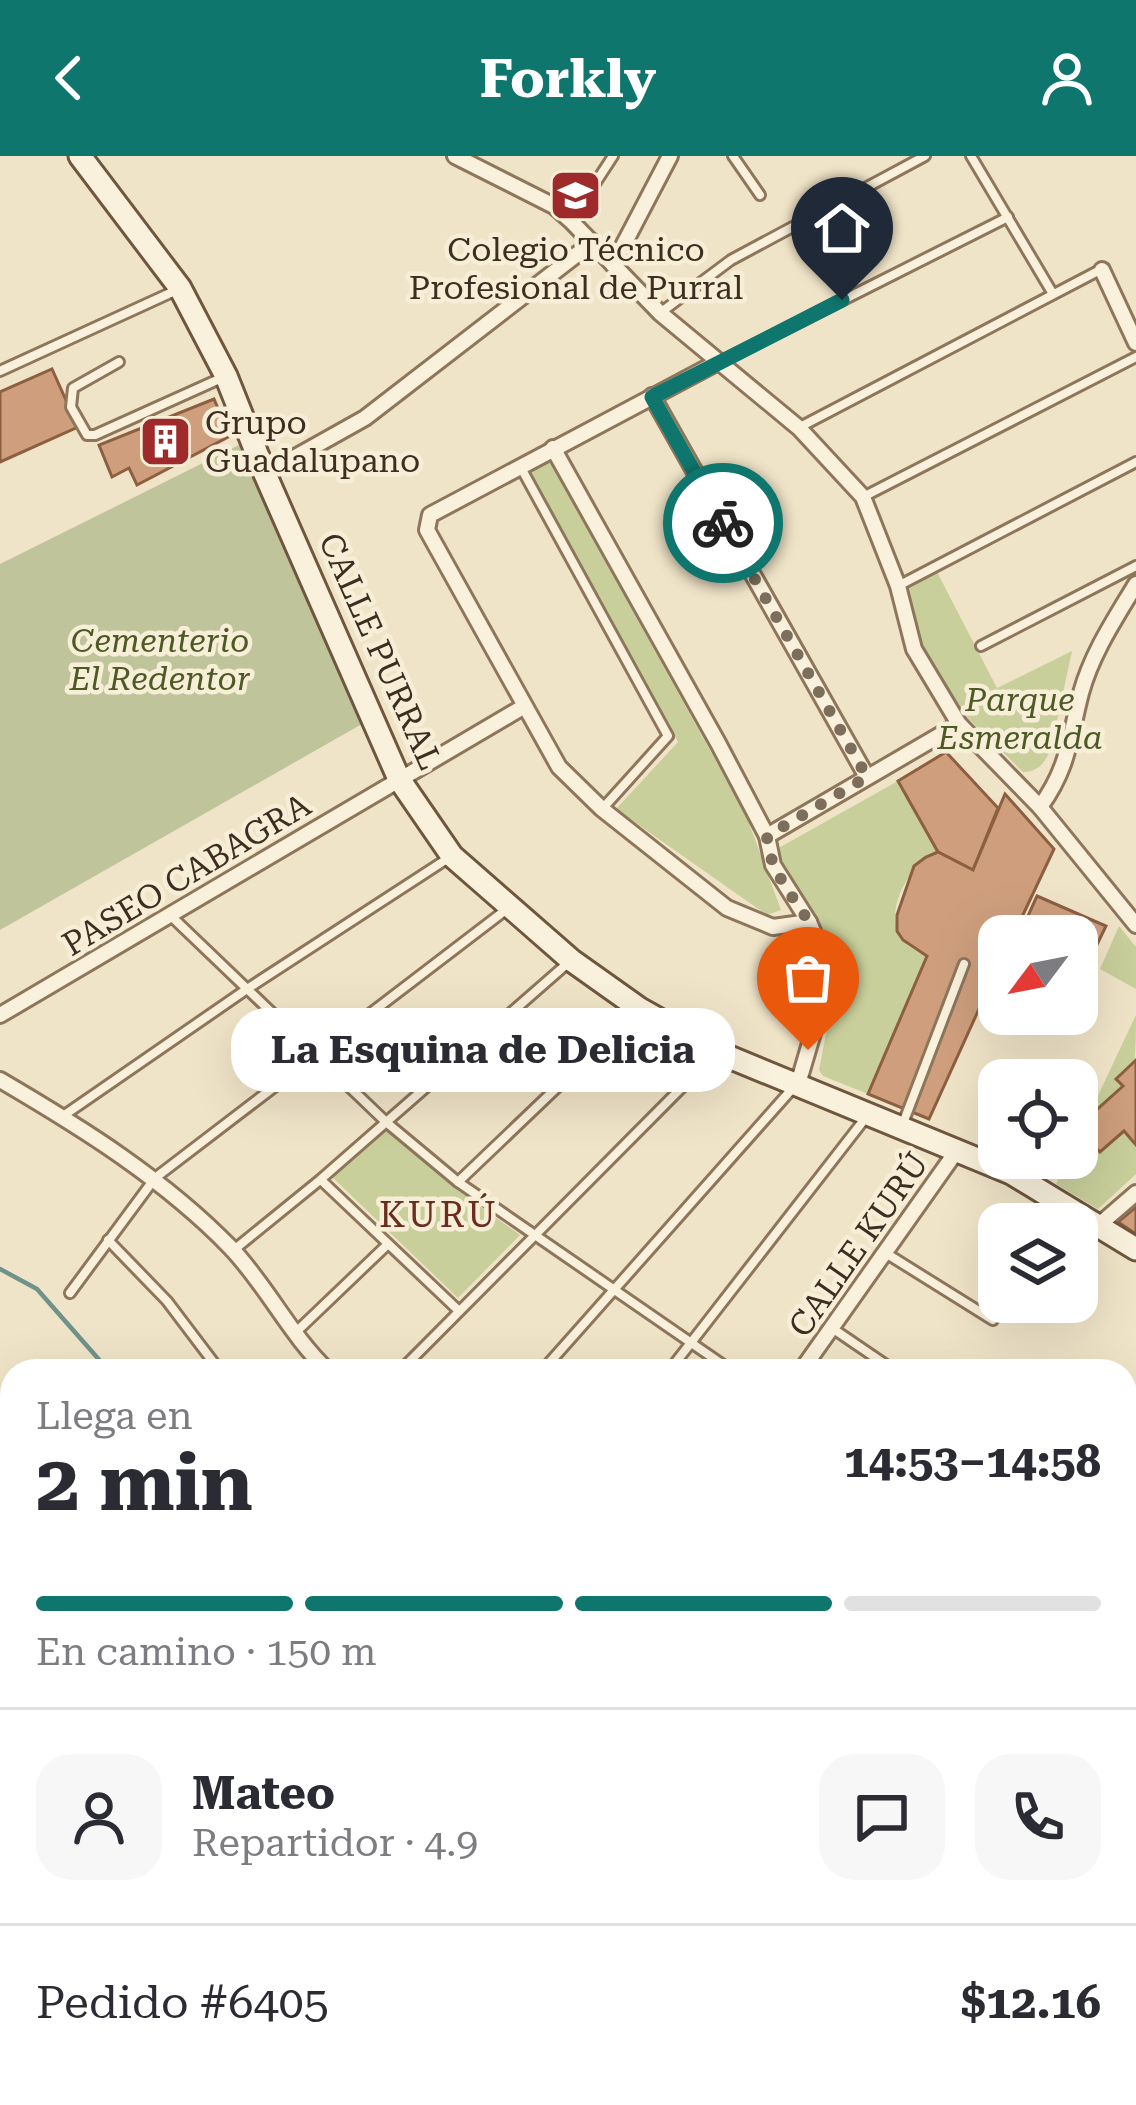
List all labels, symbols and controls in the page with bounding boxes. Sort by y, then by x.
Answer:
icon: back [36,45,102,111]
icon: person [1034,45,1100,111]
text: Forkly [480,47,656,110]
school or university icon: Colegio Técnico Profesional de Purral [548,167,604,223]
pin [791,177,893,300]
icon: home [809,195,875,261]
place label: Colegio Técnico Profesional de Purral [409,230,743,307]
place label: Grupo Guadalupano [205,403,420,480]
building icon: Grupo Guadalupano [138,413,194,469]
courier [663,463,783,583]
icon: bike [690,490,756,556]
street label: CALLE PURRAL [311,527,450,775]
park label: Cementerio El Redentor [68,621,251,698]
park label: Parque Esmeralda [936,680,1103,757]
street label: PASEO CABAGRA [55,785,317,964]
north arrow [978,915,1098,1035]
map controls [978,915,1098,1323]
pin [757,927,859,1050]
icon: bag [775,945,841,1011]
callout: La Esquina de Delicia [232,1008,736,1092]
text: La Esquina de Delicia [271,1027,695,1073]
button: locate [978,1059,1098,1179]
street label: CALLE KURÚ [780,1145,936,1344]
district label: KURÚ [379,1193,499,1236]
button: layers [978,1203,1098,1323]
text: Llega en [36,1393,193,1439]
text: 14:53–14:58 [844,1435,1101,1488]
text: 2 min [36,1438,253,1529]
text: En camino · 150 m [36,1629,377,1675]
button: person [36,1754,162,1880]
button: chat [819,1754,945,1880]
button: phone [975,1754,1101,1880]
text: Mateo [192,1767,335,1820]
text: Repartidor · 4.9 [192,1820,478,1866]
text: Pedido #6405 [36,1976,329,2029]
text: $12.16 [961,1976,1101,2029]

